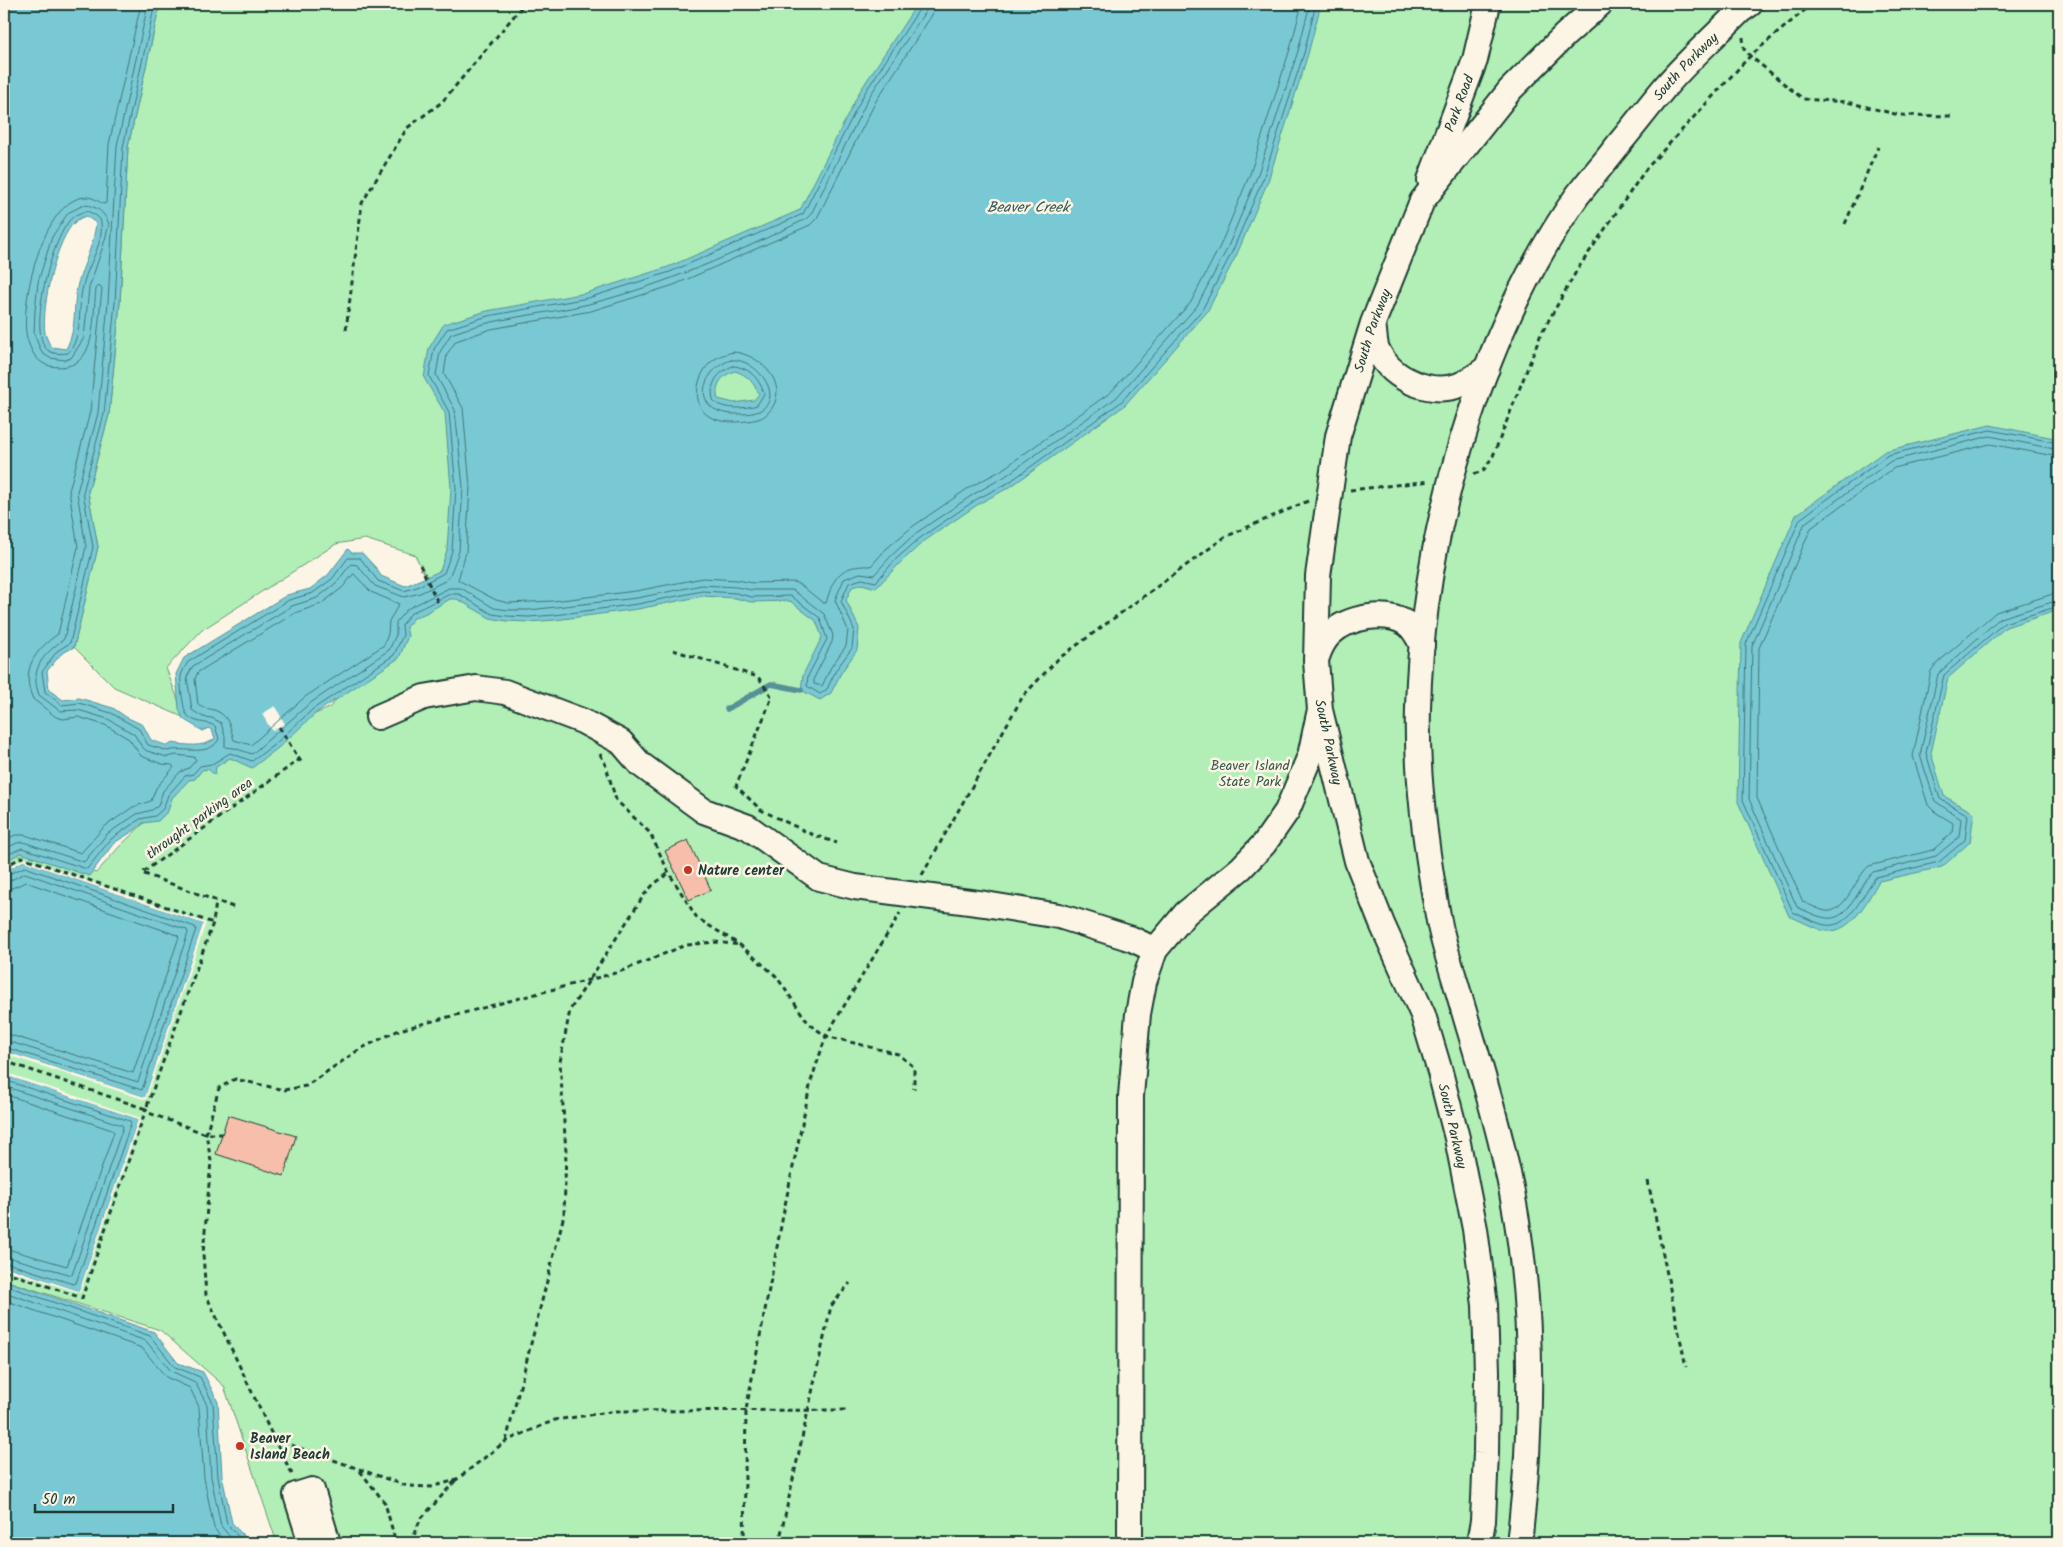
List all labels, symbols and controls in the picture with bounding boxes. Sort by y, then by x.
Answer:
street label: South Parkway [1648,27,1724,106]
street label: Park Road [1439,71,1481,135]
water label: Beaver Creek [987,196,1071,220]
street label: South Parkway [1348,285,1398,375]
street label: South Parkway [1308,697,1348,787]
park label: Beaver Island State Park [1211,755,1291,793]
street label: throught parking area [142,772,258,865]
place label: Nature center [698,860,785,882]
marker: Nature center [682,864,694,876]
street label: South Parkway [1432,1081,1473,1171]
place label: Beaver Island Beach [250,1428,330,1466]
marker: Beaver Island Beach [234,1440,246,1452]
scale bar [35,1482,172,1514]
text: 50 m [42,1488,76,1512]

